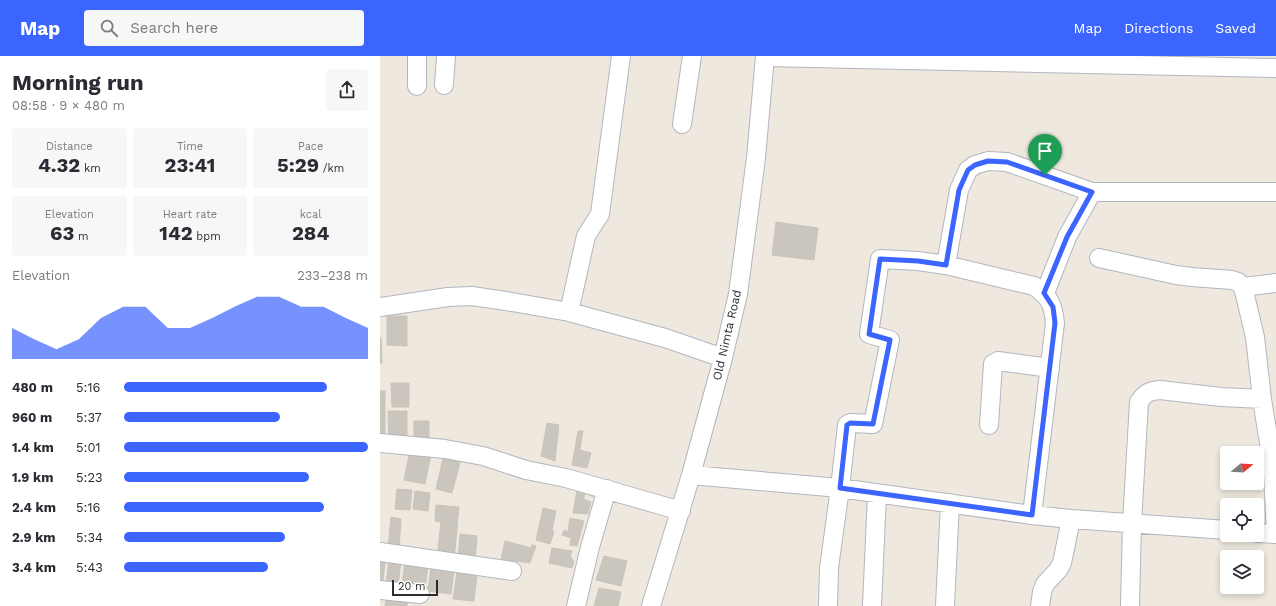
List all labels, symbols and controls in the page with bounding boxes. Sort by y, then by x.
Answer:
search box [84,10,364,46]
text: Map [20,17,60,40]
icon: search [98,17,120,39]
text: Search here [130,19,218,37]
text: Map [1074,20,1102,36]
text: Directions [1124,20,1193,36]
text: Saved [1215,20,1256,36]
button: share [326,69,368,111]
text: Morning run [12,70,144,95]
text: 08:58 · 9 × 480 m [12,98,125,113]
pin [1028,134,1062,175]
text: Distance [46,140,93,153]
text: Time [177,140,203,153]
text: Pace [298,140,323,153]
icon: arrive [1034,140,1056,162]
text: 4.32 [38,153,80,177]
text: 23:41 [165,153,215,177]
text: 5:29 [277,153,319,177]
text: km [80,162,101,175]
text: /km [319,162,344,175]
text: Elevation [45,208,94,221]
text: Heart rate [163,208,217,221]
text: kcal [300,208,322,221]
text: 63 [50,221,74,245]
text: 142 [159,221,193,245]
text: 284 [292,221,329,245]
text: m [74,230,89,243]
text: bpm [193,230,221,243]
text: Elevation [12,268,70,283]
text: 233–238 m [297,268,368,283]
street label: Old Nimta Road [710,288,744,382]
text: 480 m [12,380,53,395]
text: 5:16 [76,380,100,395]
text: 960 m [12,410,52,425]
text: 5:37 [76,410,102,425]
text: 1.4 km [12,440,54,455]
text: 5:01 [76,440,101,455]
north arrow [1220,446,1264,490]
map controls [1220,446,1264,594]
text: 1.9 km [12,470,53,485]
text: 5:23 [76,470,103,485]
button: locate [1220,498,1264,542]
text: 2.4 km [12,500,56,515]
text: 5:16 [76,500,100,515]
text: 2.9 km [12,530,56,545]
text: 5:34 [76,530,103,545]
button: layers [1220,550,1264,594]
text: 3.4 km [12,560,56,575]
text: 5:43 [76,560,103,575]
scale bar [392,578,438,597]
text: 20 m [398,580,426,593]

